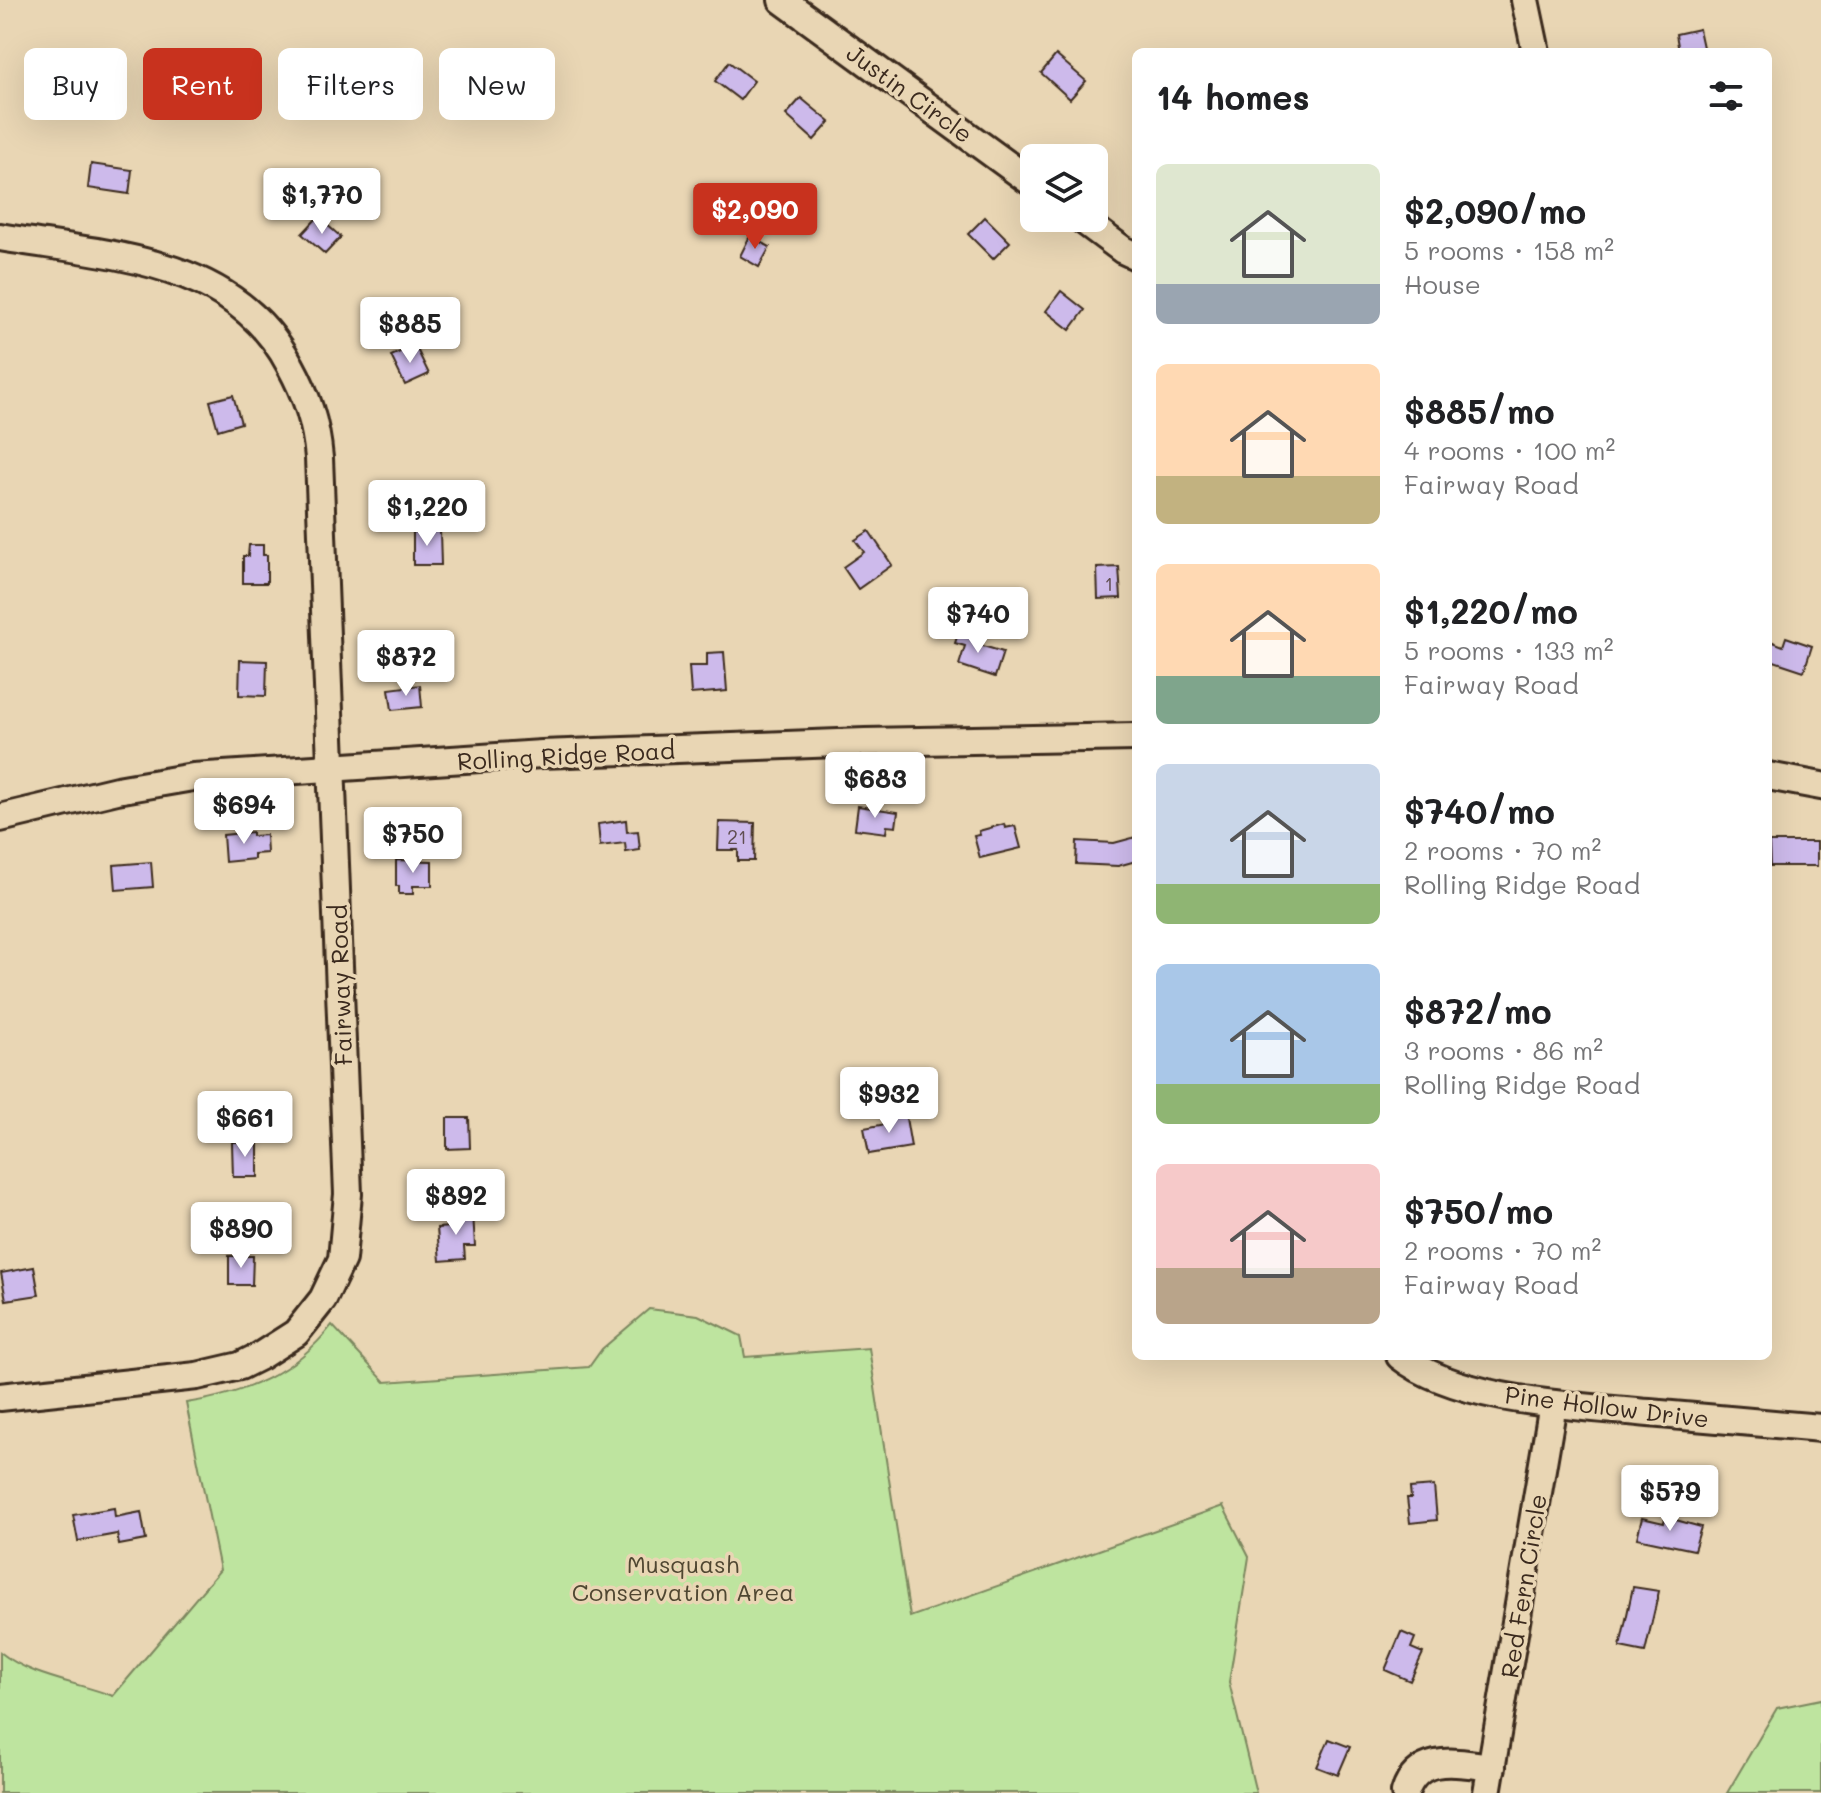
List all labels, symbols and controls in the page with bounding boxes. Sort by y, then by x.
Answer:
street label: Justin Circle [841,37,979,149]
chip: Buy [24,48,127,120]
chip: Rent [143,48,262,120]
chip: Filters [278,48,423,120]
chip: New [439,48,555,120]
text: 14 homes [1156,74,1310,119]
icon: filters [1704,74,1748,118]
map controls [1020,144,1108,232]
button: layers [1020,144,1108,232]
pin: $1,770 [257,168,387,236]
text: $1,770 [281,177,363,211]
pin: $2,090 [690,183,820,251]
text: $2,090/mo [1404,188,1586,233]
text: $2,090 [711,192,799,226]
icon: home [1220,196,1316,292]
text: 5 rooms · 158 m² [1404,233,1614,267]
text: House [1404,267,1481,301]
pin: $885 [363,297,457,365]
text: $885 [378,306,442,340]
text: $885/mo [1404,388,1555,433]
icon: home [1220,396,1316,492]
text: 4 rooms · 100 m² [1404,433,1615,467]
text: Fairway Road [1404,467,1579,501]
pin: $1,220 [362,480,492,548]
text: $1,220 [386,489,468,523]
house number: 1 [1105,570,1113,596]
pin: $740 [931,587,1025,655]
text: $1,220/mo [1404,588,1578,633]
text: $740 [946,596,1010,630]
icon: home [1220,596,1316,692]
pin: $872 [359,630,453,698]
text: 5 rooms · 133 m² [1404,633,1614,667]
text: $872 [375,639,437,673]
text: Fairway Road [1404,667,1579,701]
street label: Rolling Ridge Road [456,734,676,776]
pin: $683 [828,752,922,820]
text: $683 [843,761,907,795]
pin: $694 [197,778,291,846]
text: $694 [212,787,276,821]
text: $740/mo [1404,788,1555,833]
icon: home [1220,796,1316,892]
pin: $750 [366,807,460,875]
text: $750 [382,816,444,850]
house number: 21 [727,823,747,849]
text: 2 rooms · 70 m² [1404,833,1601,867]
text: Rolling Ridge Road [1404,867,1640,901]
street label: Fairway Road [322,904,358,1066]
text: $872/mo [1404,988,1552,1033]
icon: home [1220,996,1316,1092]
text: 3 rooms · 86 m² [1404,1033,1603,1067]
pin: $932 [842,1067,936,1135]
text: Rolling Ridge Road [1404,1067,1640,1101]
text: $932 [858,1076,920,1110]
pin: $661 [198,1091,292,1159]
text: $661 [215,1100,275,1134]
pin: $892 [409,1169,503,1237]
text: $892 [425,1178,487,1212]
text: $750/mo [1404,1188,1553,1233]
icon: home [1220,1196,1316,1292]
pin: $890 [194,1202,288,1270]
text: $890 [209,1211,273,1245]
text: 2 rooms · 70 m² [1404,1233,1601,1267]
text: Fairway Road [1404,1267,1579,1301]
street label: Pine Hollow Drive [1503,1378,1711,1434]
pin: $579 [1623,1465,1717,1533]
text: $579 [1639,1474,1701,1508]
street label: Red Fern Circle [1493,1492,1553,1680]
park label: Musquash Conservation Area [572,1548,794,1607]

